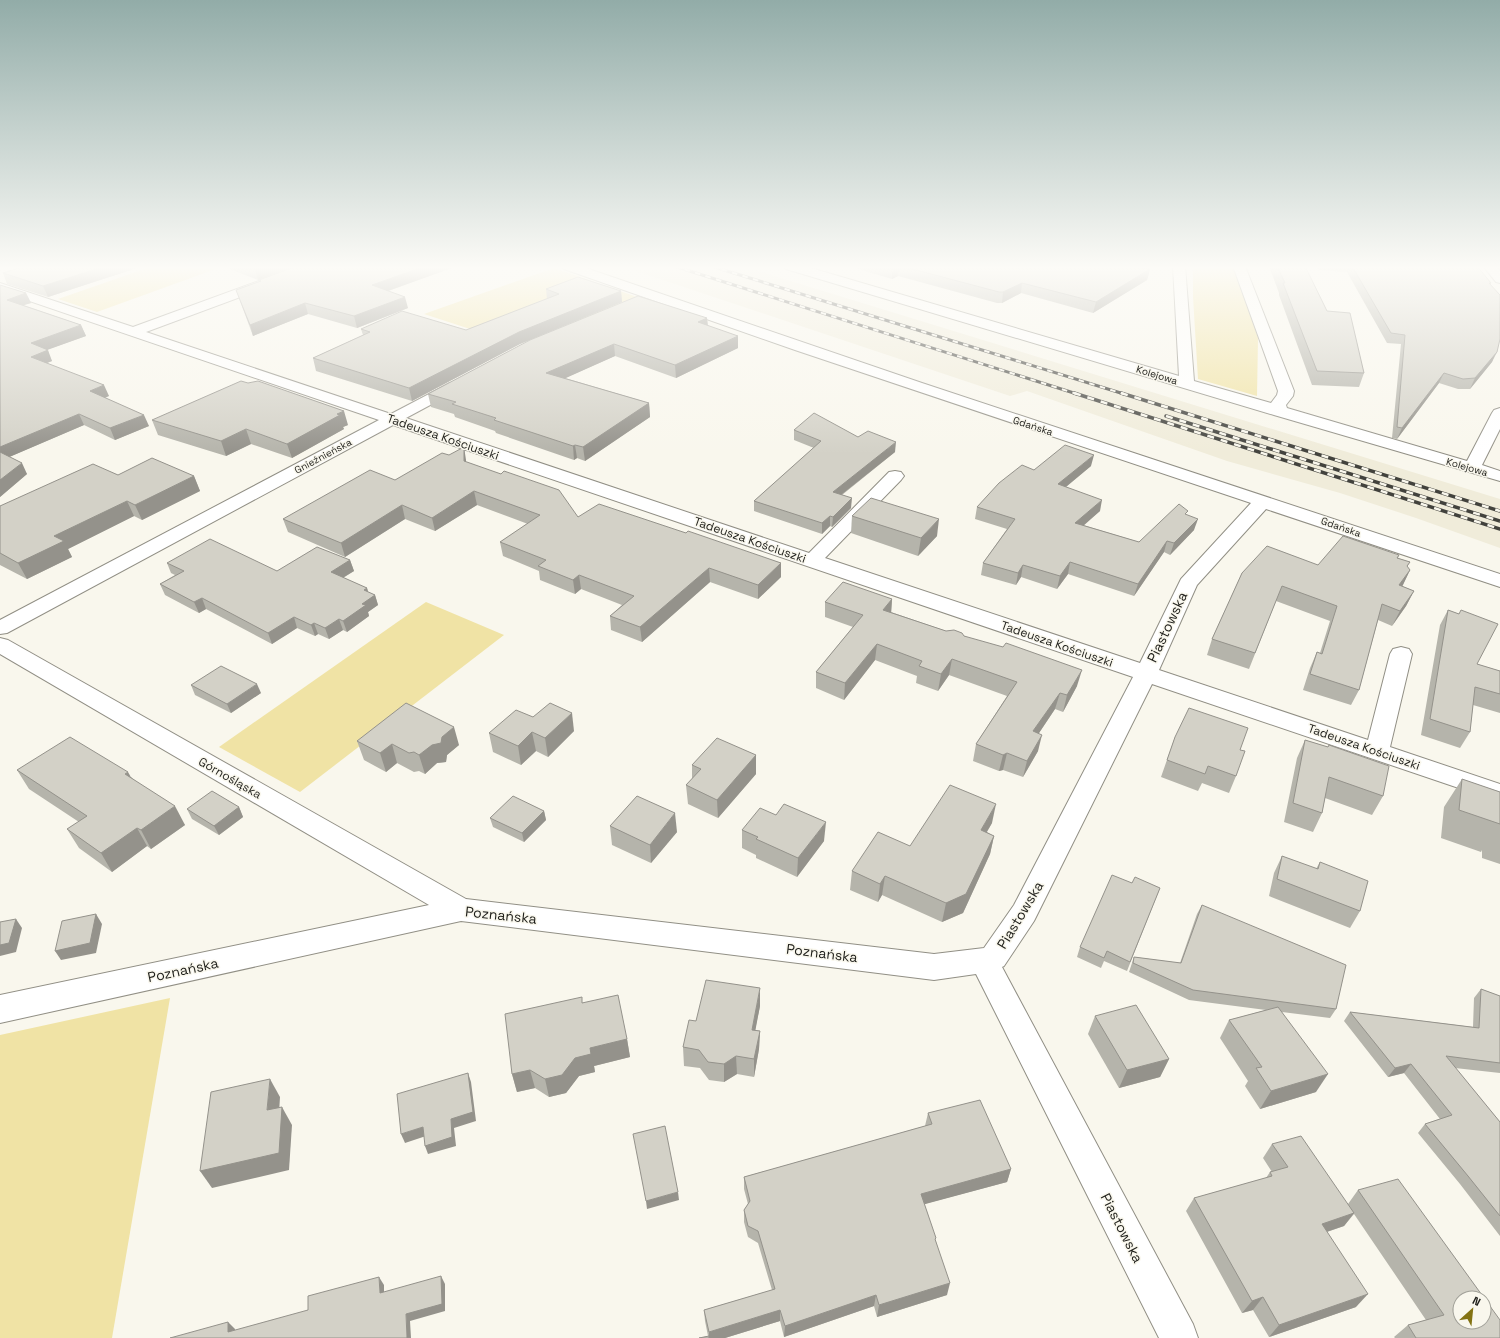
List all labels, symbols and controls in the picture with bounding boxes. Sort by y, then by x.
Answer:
street label: Kolejowa [1135,363,1180,388]
street label: Tadeusza Kościuszki [385,410,501,464]
street label: Gdańska [1011,413,1055,439]
street label: Gnieźnieńska [292,435,354,477]
street label: Kolejowa [1445,455,1490,479]
street label: Tadeusza Kościuszki [692,513,808,567]
street label: Gdańska [1319,514,1363,540]
street label: Piastowska [1143,589,1191,665]
street label: Tadeusza Kościuszki [999,617,1115,671]
street label: Tadeusza Kościuszki [1306,720,1422,774]
street label: Górnośląska [196,753,265,803]
street label: Piastowska [993,878,1047,952]
street label: Poznańska [464,902,538,928]
street label: Poznańska [785,940,859,966]
street label: Poznańska [146,954,220,986]
street label: Piastowska [1097,1190,1147,1266]
north arrow [1452,1290,1492,1330]
text: N [1470,1293,1483,1309]

